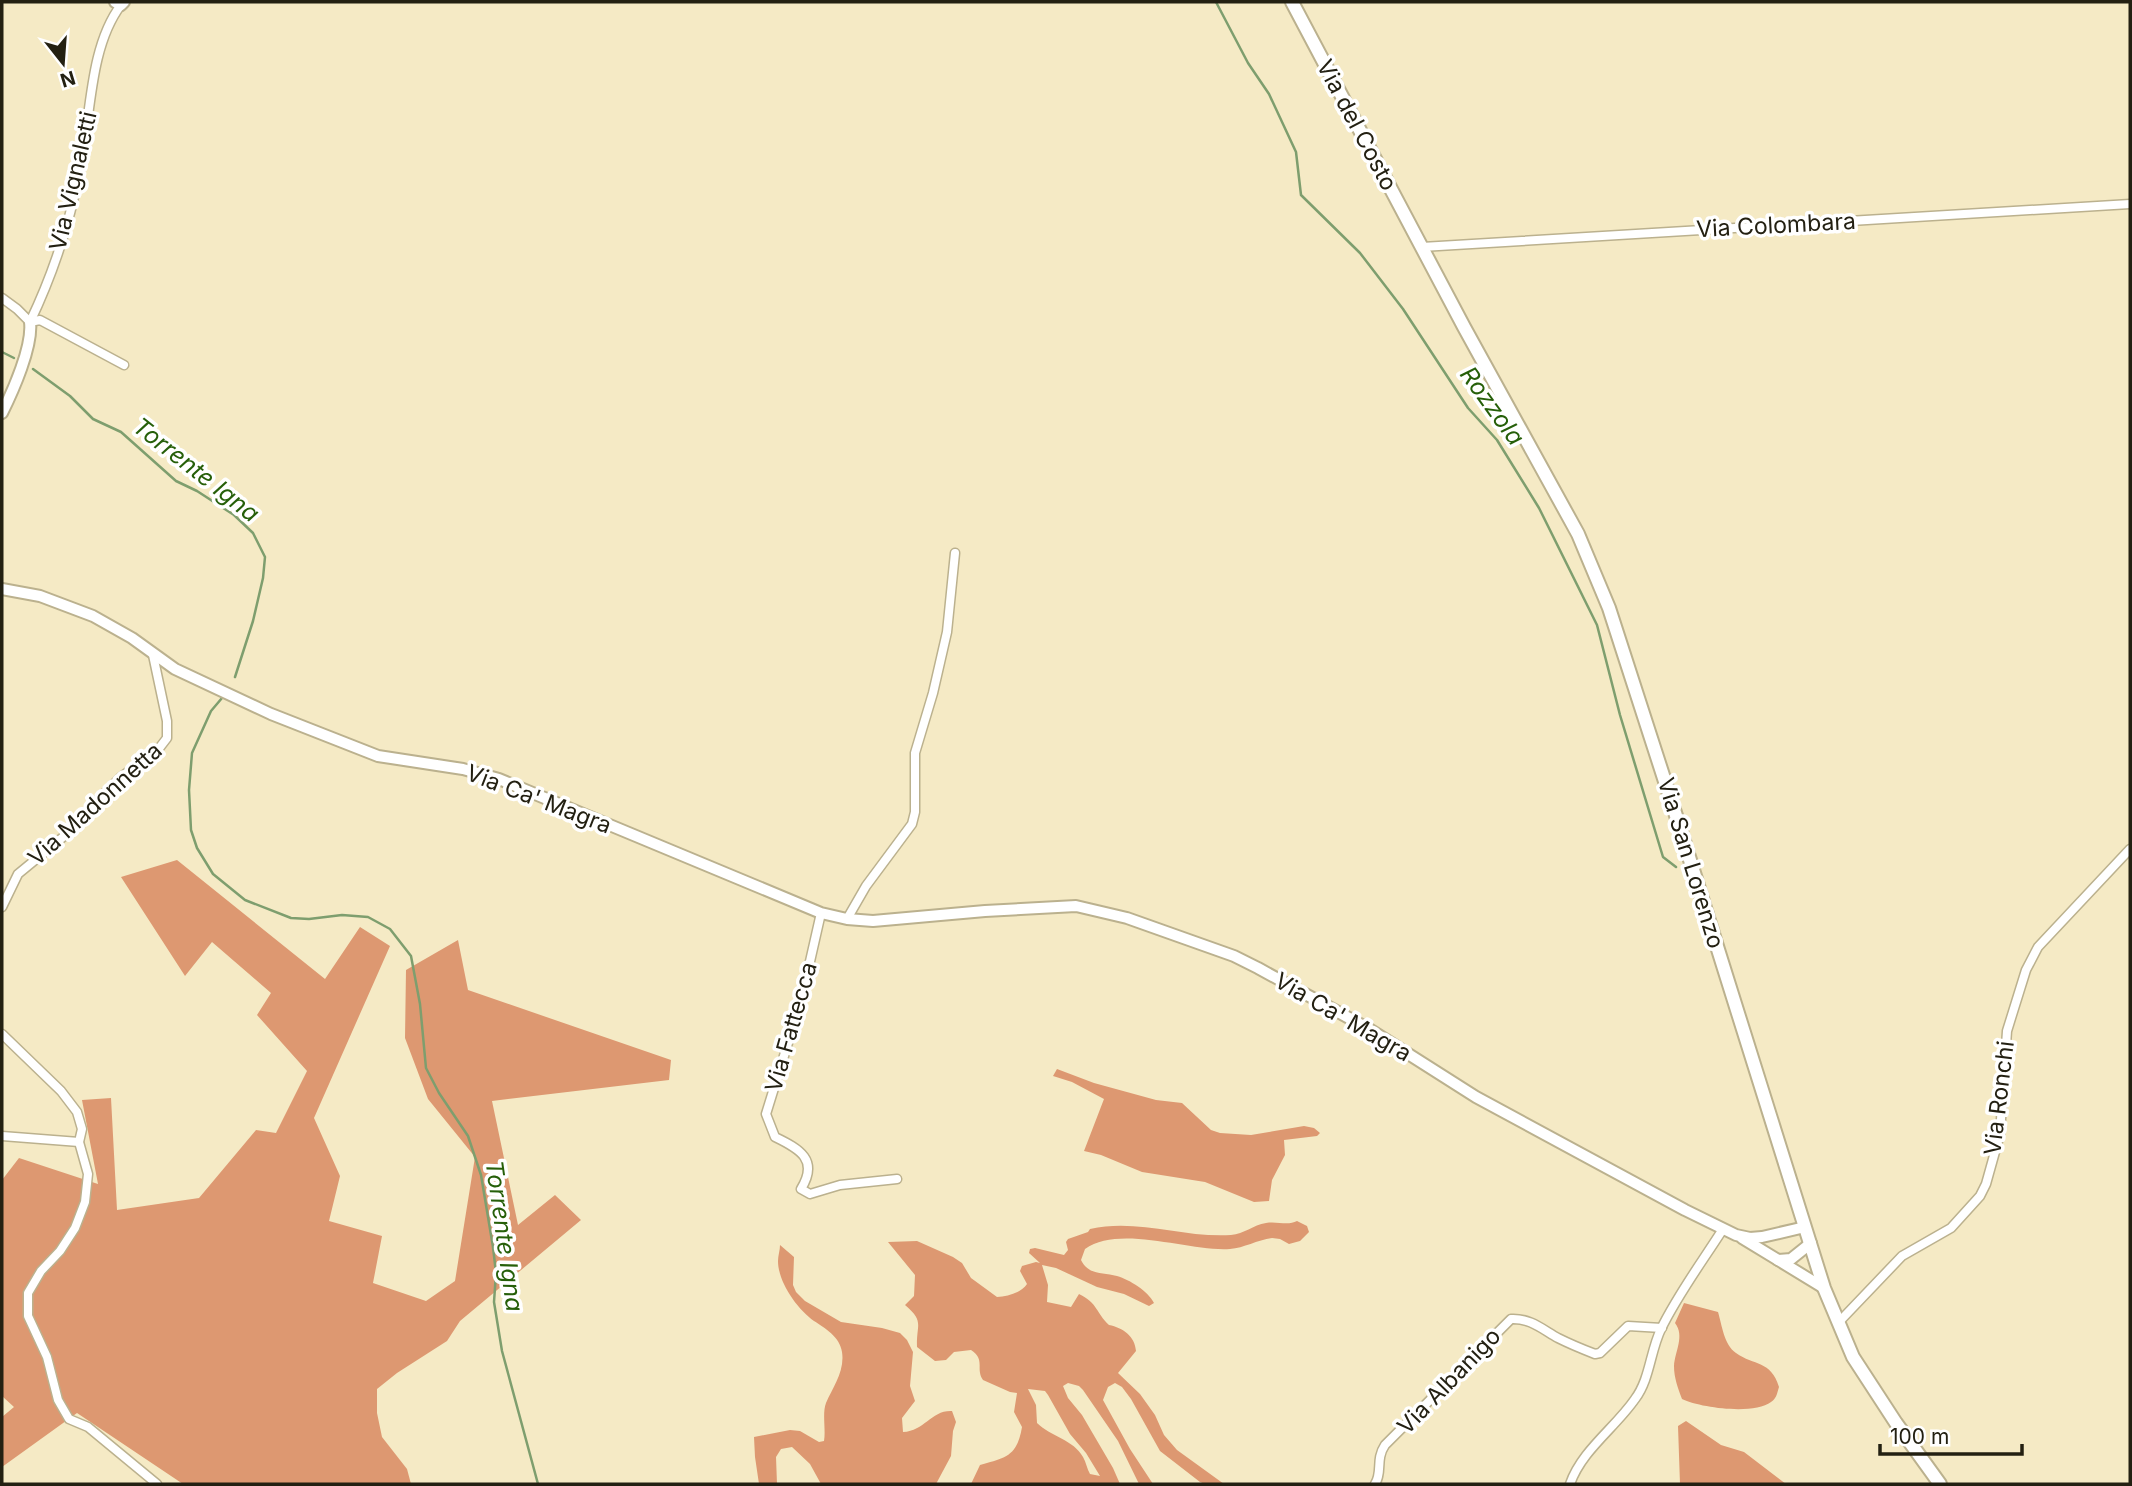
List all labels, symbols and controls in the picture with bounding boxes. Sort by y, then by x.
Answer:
north arrow [28,28,98,98]
street label: Via del Costo [1311,55,1403,195]
text: N [58,66,78,92]
street label: Via Vignaletti [43,109,103,253]
street label: Via Colombara [1696,207,1856,243]
water label: Rozzola [1454,361,1531,451]
water label: Torrente Igna [127,411,265,528]
street label: Via Madonnetta [22,737,168,871]
street label: Via Ca' Magra [462,758,616,840]
street label: Via San Lorenzo [1652,774,1730,952]
street label: Via Fattecca [759,959,823,1095]
street label: Via Ca' Magra [1270,967,1416,1067]
street label: Via Ronchi [1978,1039,2020,1157]
water label: Torrente Igna [480,1158,529,1313]
street label: Via Albanigo [1392,1322,1506,1440]
scale bar [1880,1412,2022,1456]
text: 100 m [1890,1424,1949,1449]

